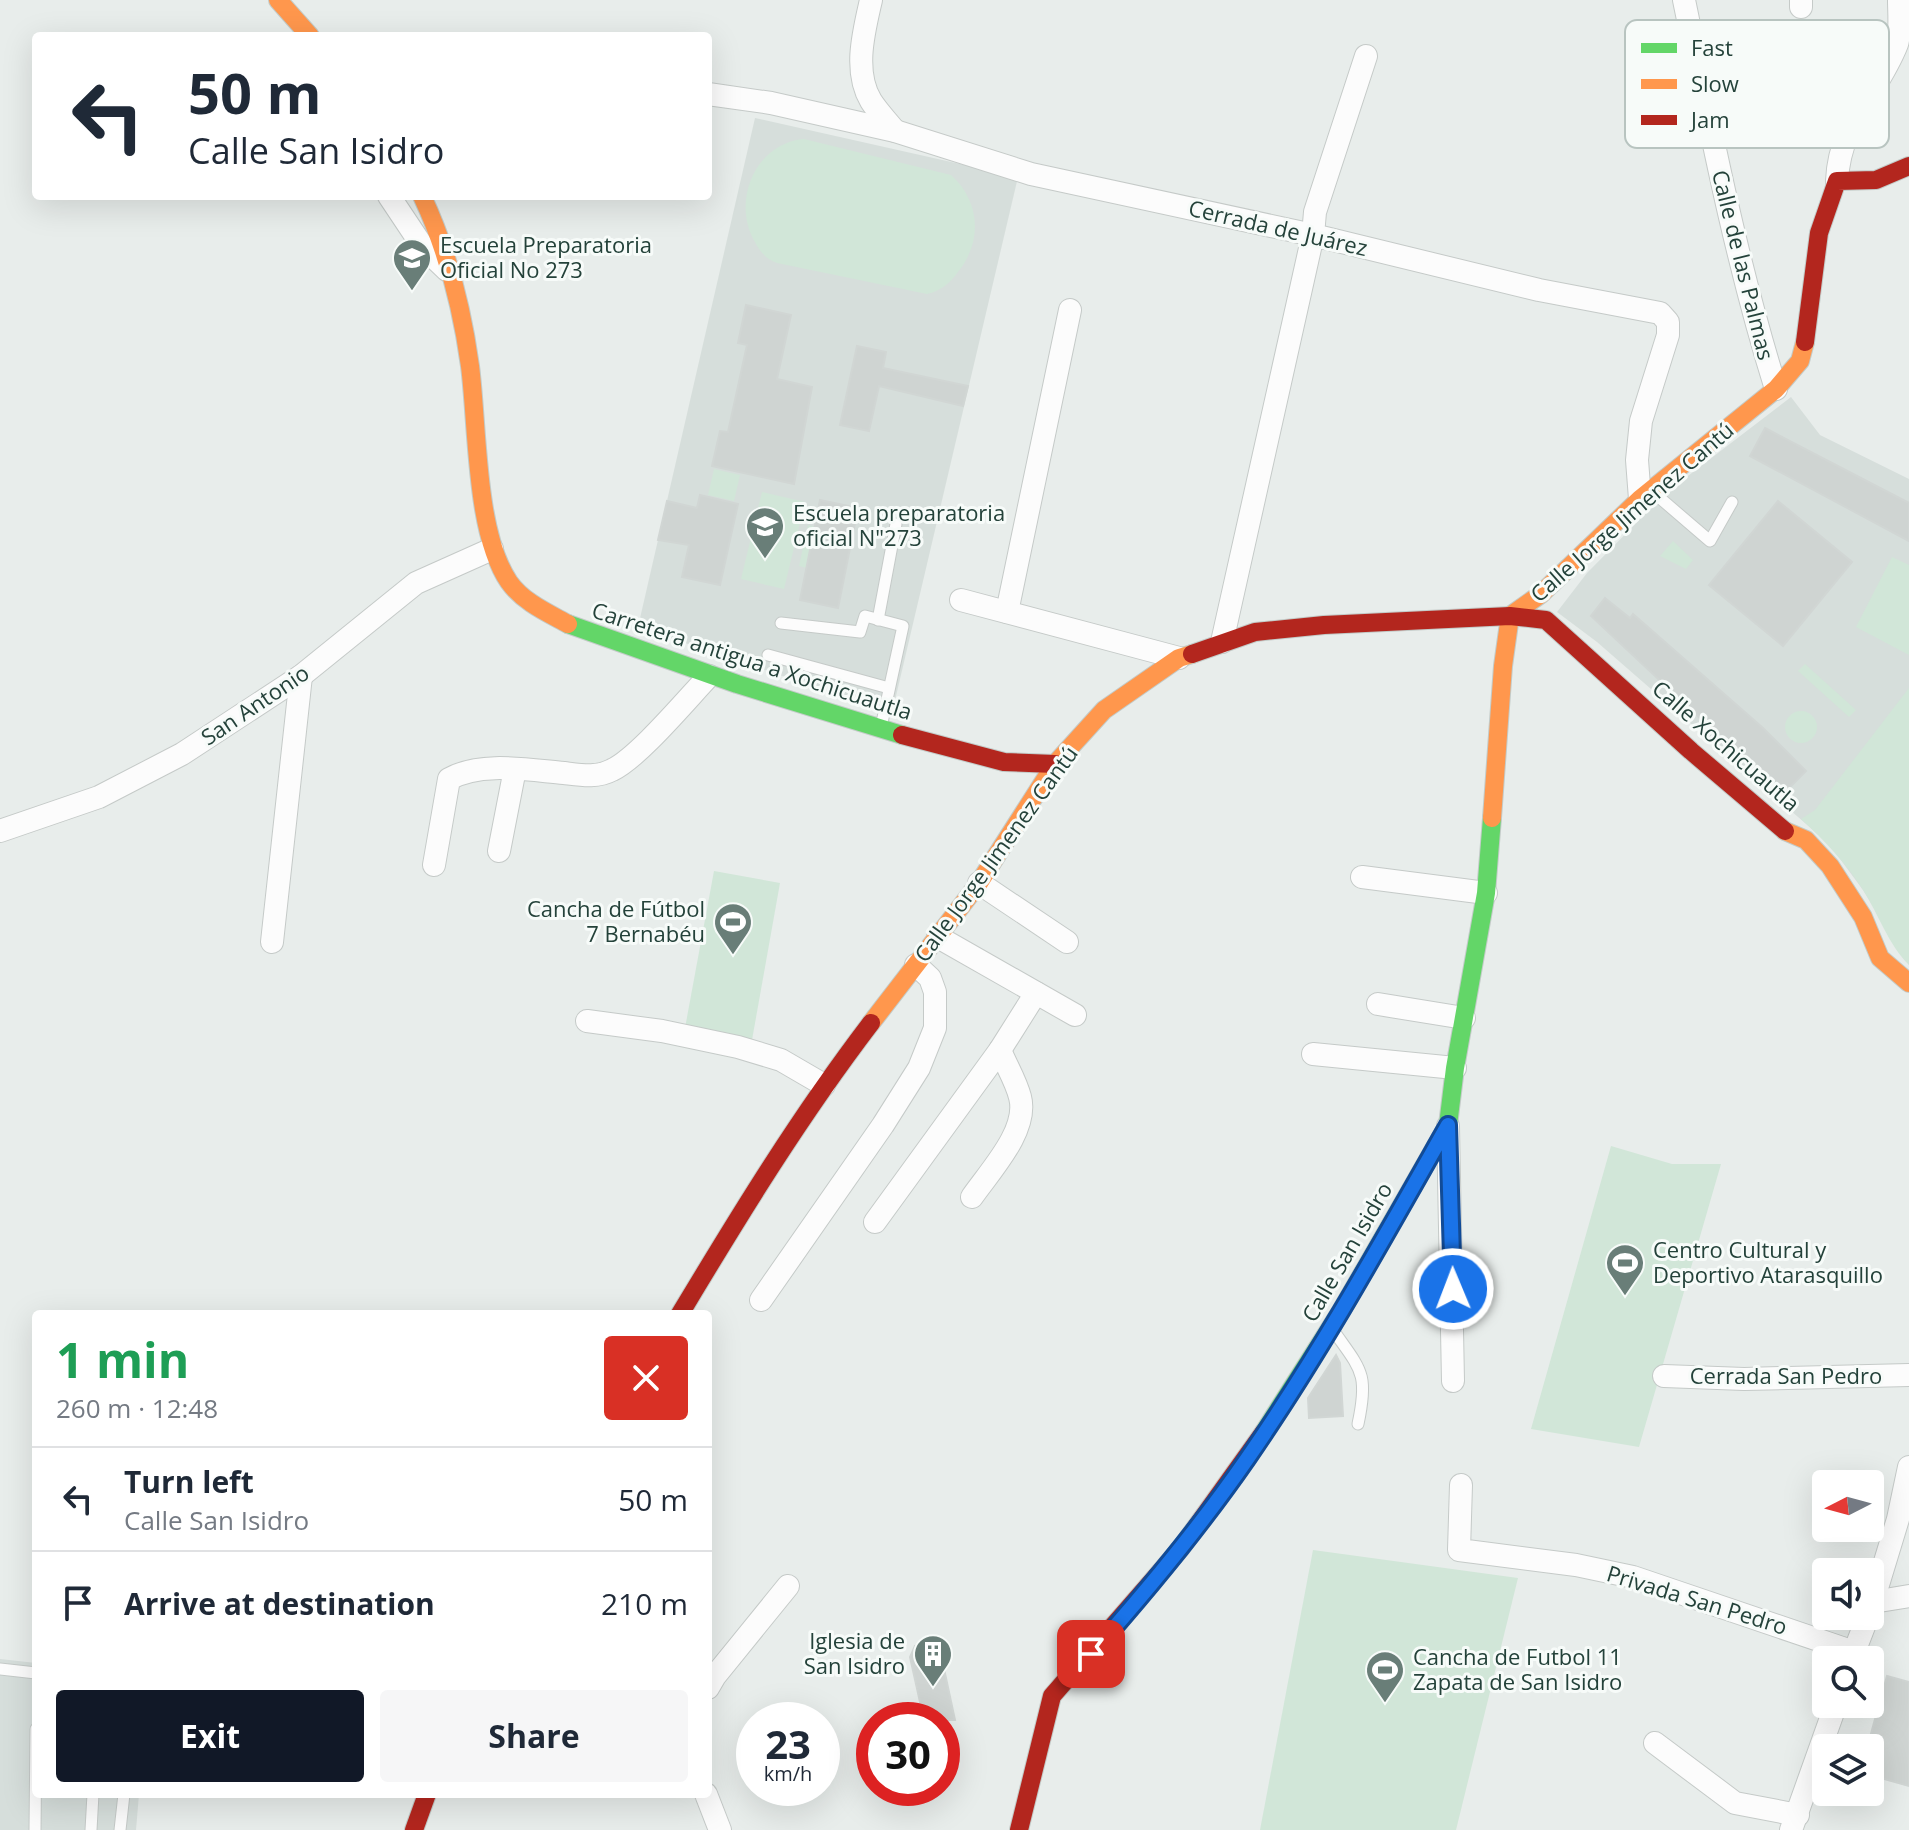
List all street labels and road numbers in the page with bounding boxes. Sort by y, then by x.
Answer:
street label: Calle de las Palmas [1706,167,1782,363]
street label: Cerrada de Juárez [1186,192,1371,262]
street label: Calle Jorge Jimenez Cantú [1523,415,1739,608]
street label: Carretera antigua a Xochicuautla [588,594,916,726]
street label: San Antonio [195,657,314,751]
street label: Calle Xochicuautla [1647,673,1807,818]
street label: Calle Jorge Jimenez Cantú [907,739,1084,968]
street label: Calle San Isidro [1294,1176,1398,1327]
street label: Cerrada San Pedro [1690,1360,1882,1390]
street label: Privada San Pedro [1603,1557,1791,1641]

